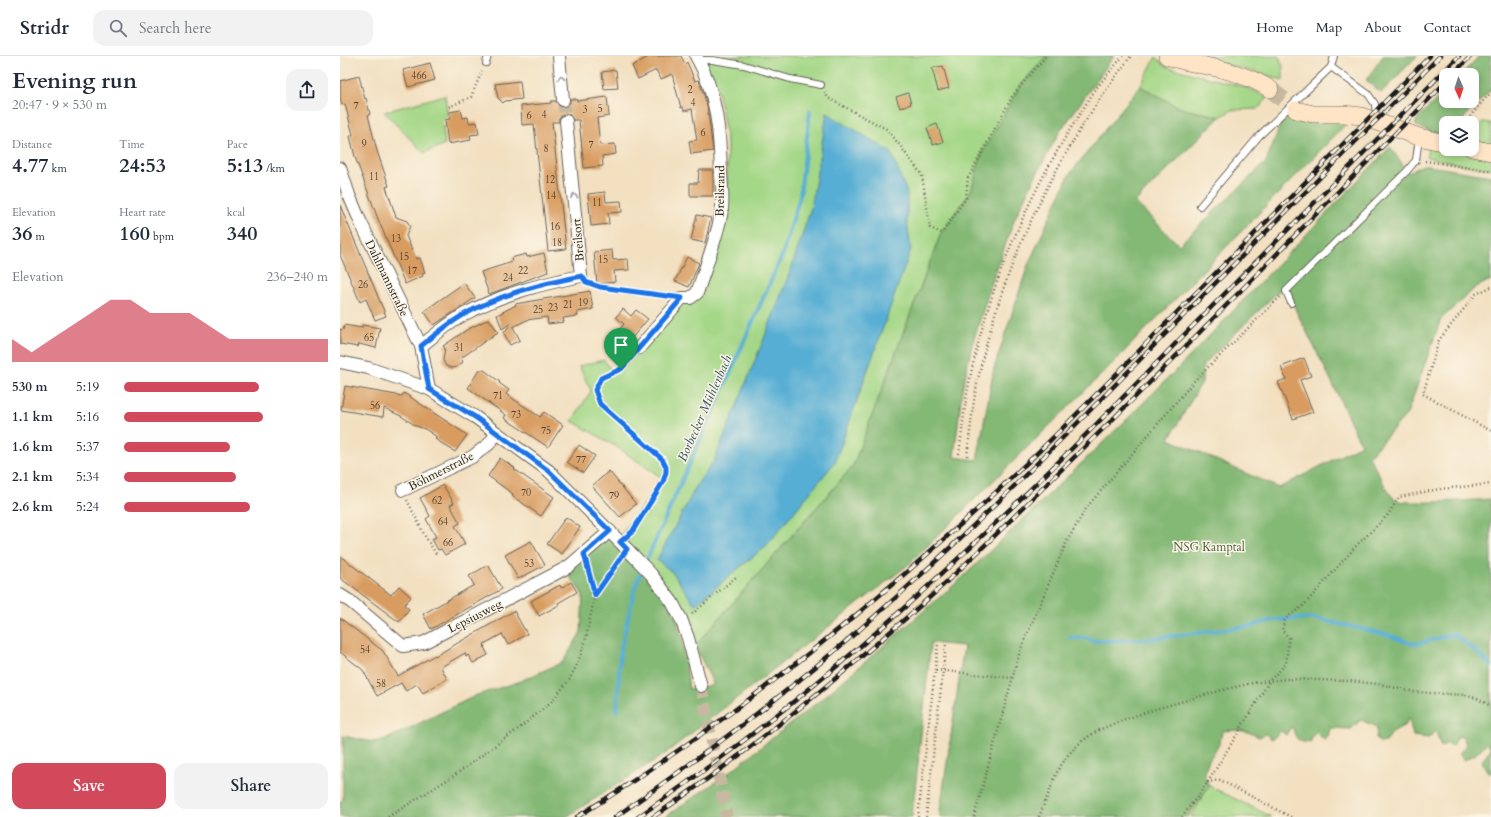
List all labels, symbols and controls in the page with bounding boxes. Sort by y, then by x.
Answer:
search box [93,10,373,46]
text: Stridr [20,15,69,41]
icon: search [107,17,129,39]
text: Search here [139,18,212,38]
text: Home [1256,18,1294,37]
text: Map [1316,18,1342,37]
text: About [1364,18,1401,37]
text: Contact [1423,18,1471,37]
text: Evening run [12,66,137,96]
north arrow [1439,68,1479,108]
map controls [1439,68,1479,156]
button: share [286,69,328,111]
house number: 466 [411,69,427,83]
one-way arrow [556,75,565,81]
house number: 2 [687,83,693,97]
text: 20:47 · 9 × 530 m [12,96,107,114]
house number: 4 [690,96,696,110]
house number: 7 [353,99,359,113]
house number: 5 [597,102,603,116]
house number: 3 [582,103,588,117]
house number: 4 [541,108,547,122]
house number: 6 [526,109,532,123]
button: layers [1439,116,1479,156]
house number: 6 [700,126,706,140]
text: Distance [12,137,52,152]
text: Time [119,137,145,152]
text: Pace [227,137,248,152]
house number: 9 [361,137,367,151]
house number: 7 [588,138,594,152]
house number: 8 [543,142,549,156]
text: 4.77 [12,152,49,179]
text: 24:53 [119,152,166,179]
text: 5:13 [227,152,263,179]
text: km [49,161,67,176]
text: /km [263,161,285,176]
street label: Breilsrand [712,165,728,217]
house number: 11 [369,170,379,184]
house number: 12 [545,173,555,187]
house number: 14 [546,189,556,203]
one-way arrow [570,193,579,199]
house number: 11 [592,196,602,210]
text: Elevation [12,205,56,220]
text: Heart rate [119,205,166,220]
text: kcal [227,205,245,220]
street label: Breilsort [568,218,588,262]
text: 36 [12,220,33,247]
text: 160 [119,220,150,247]
text: 340 [227,220,257,247]
house number: 16 [550,220,560,234]
text: m [33,229,45,244]
text: bpm [150,229,174,244]
house number: 13 [391,232,401,246]
house number: 18 [552,236,562,250]
street label: Dahlmannstraße [362,237,412,319]
house number: 15 [399,250,409,264]
house number: 15 [598,253,608,267]
house number: 17 [407,264,417,278]
house number: 22 [518,264,528,278]
text: Elevation [12,268,64,286]
text: 236–240 m [266,268,328,286]
house number: 24 [503,271,513,285]
house number: 26 [358,278,368,292]
house number: 19 [578,296,588,310]
house number: 21 [563,298,573,312]
house number: 23 [548,301,558,315]
house number: 25 [533,303,543,317]
pin [604,328,638,369]
house number: 65 [364,331,374,345]
icon: arrive [610,334,632,356]
house number: 31 [454,341,464,355]
water label: Borbecker Mühlenbach [673,352,737,464]
text: 530 m [12,378,47,396]
text: 5:19 [76,378,99,396]
house number: 71 [493,389,503,403]
house number: 56 [370,399,380,413]
text: 1.1 km [12,408,53,426]
text: 5:16 [76,408,99,426]
house number: 73 [511,408,521,422]
house number: 75 [541,424,551,438]
text: 1.6 km [12,438,53,456]
text: 5:37 [76,438,99,456]
street label: Böhmerstraße [406,448,476,494]
house number: 77 [576,453,586,467]
text: 2.1 km [12,468,53,486]
text: 5:34 [76,468,99,486]
house number: 70 [521,486,531,500]
house number: 79 [609,489,619,503]
house number: 62 [432,494,442,508]
text: 2.6 km [12,498,53,516]
text: 5:24 [76,498,99,516]
house number: 64 [438,515,448,529]
house number: 66 [443,536,453,550]
park label: NSG Kamptal [1173,539,1245,555]
house number: 53 [524,557,534,571]
street label: Lepsiusweg [445,595,505,636]
house number: 54 [360,643,370,657]
house number: 58 [376,677,386,691]
button: Save [12,763,166,809]
button: Share [174,763,328,809]

